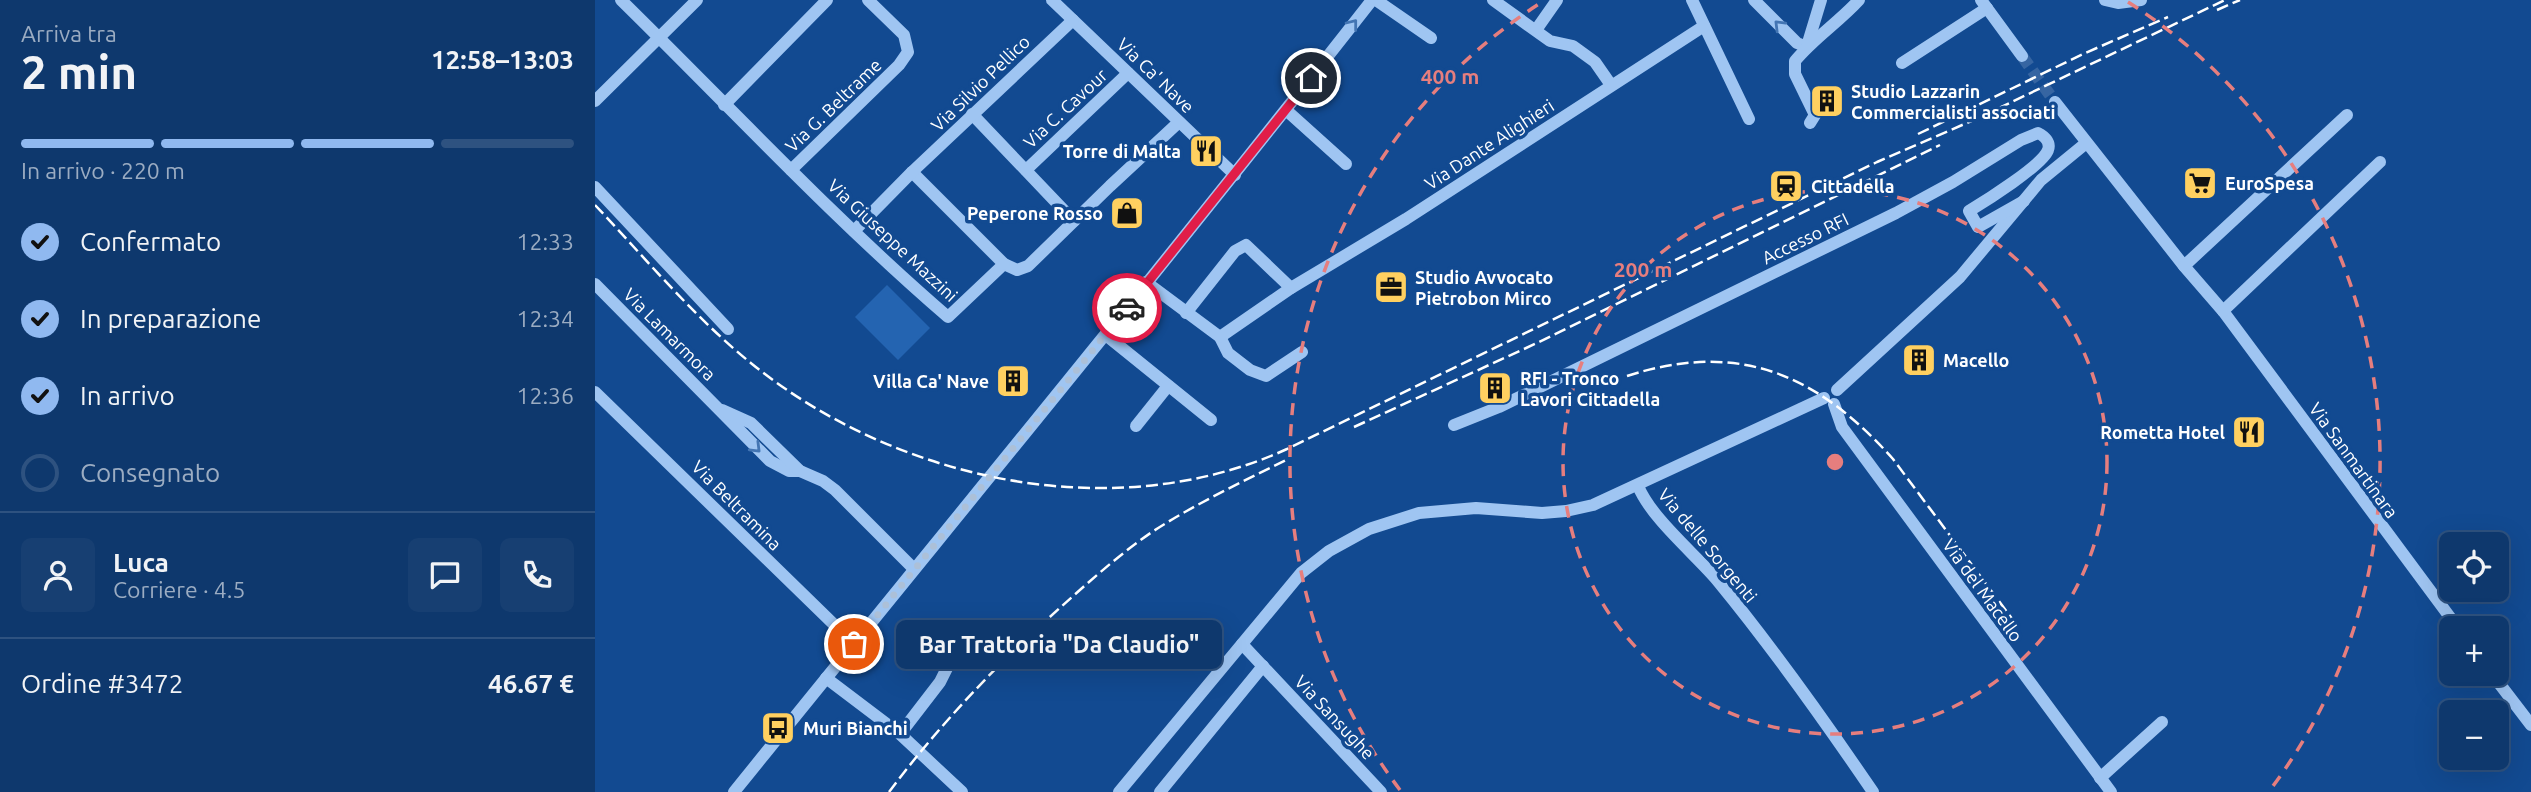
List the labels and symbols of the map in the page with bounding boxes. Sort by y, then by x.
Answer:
one-way arrow [1344,20,1357,32]
one-way arrow [1774,21,1787,34]
street label: Via Silvio Pellico [927,31,1033,135]
street label: Via Ca' Nave [1113,33,1199,117]
pin [1281,48,1341,108]
street label: Via G. Beltrame [781,54,885,156]
street label: Via C. Cavour [1019,64,1111,152]
text: 400 m [1421,64,1479,88]
place label: Studio Lazzarin Commercialisti associati [1851,81,2055,122]
building icon: Studio Lazzarin Commercialisti associati [1808,82,1846,120]
street label: Via Dante Alighieri [1421,95,1557,193]
restaurant icon: Torre di Malta [1187,132,1225,170]
place label: Torre di Malta [1063,141,1181,161]
supermarket icon: EuroSpesa [2181,164,2219,202]
station icon: Cittadella [1767,167,1805,205]
place label: EuroSpesa [2225,173,2314,193]
street label: Via Giuseppe Mazzini [824,175,962,305]
place label: Cittadella [1811,176,1895,196]
shop icon: Peperone Rosso [1108,194,1146,232]
place label: Peperone Rosso [967,203,1103,223]
street label: Accesso RFI [1758,208,1852,268]
text: 200 m [1614,257,1672,281]
place label: Studio Avvocato Pietrobon Mirco [1415,267,1553,308]
office icon: Studio Avvocato Pietrobon Mirco [1372,268,1410,306]
courier [1092,273,1162,343]
street label: Via Lamarmora [620,284,720,384]
building icon: Macello [1900,341,1938,379]
place label: Macello [1943,350,2009,370]
building icon: Villa Ca' Nave [994,362,1032,400]
place label: RFI - Tronco Lavori Cittadella [1520,368,1660,409]
building icon: RFI - Tronco Lavori Cittadella [1476,369,1514,407]
place label: Villa Ca' Nave [873,371,989,391]
street label: Via Sanmartinara [2306,399,2402,521]
restaurant icon: Rometta Hotel [2230,413,2268,451]
place label: Rometta Hotel [2100,422,2226,442]
one-way arrow [748,439,761,452]
centre of rings [1823,450,1847,474]
street label: Via Beltramina [688,456,786,554]
street label: Via delle Sorgenti [1655,484,1761,606]
street label: Via del Macello [1939,535,2027,645]
pin [824,614,884,674]
callout: Bar Trattoria "Da Claudio" [896,620,1221,668]
street label: Via Sansughe [1291,671,1379,763]
bus stop icon: Muri Bianchi [759,709,797,747]
place label: Muri Bianchi [803,718,908,738]

